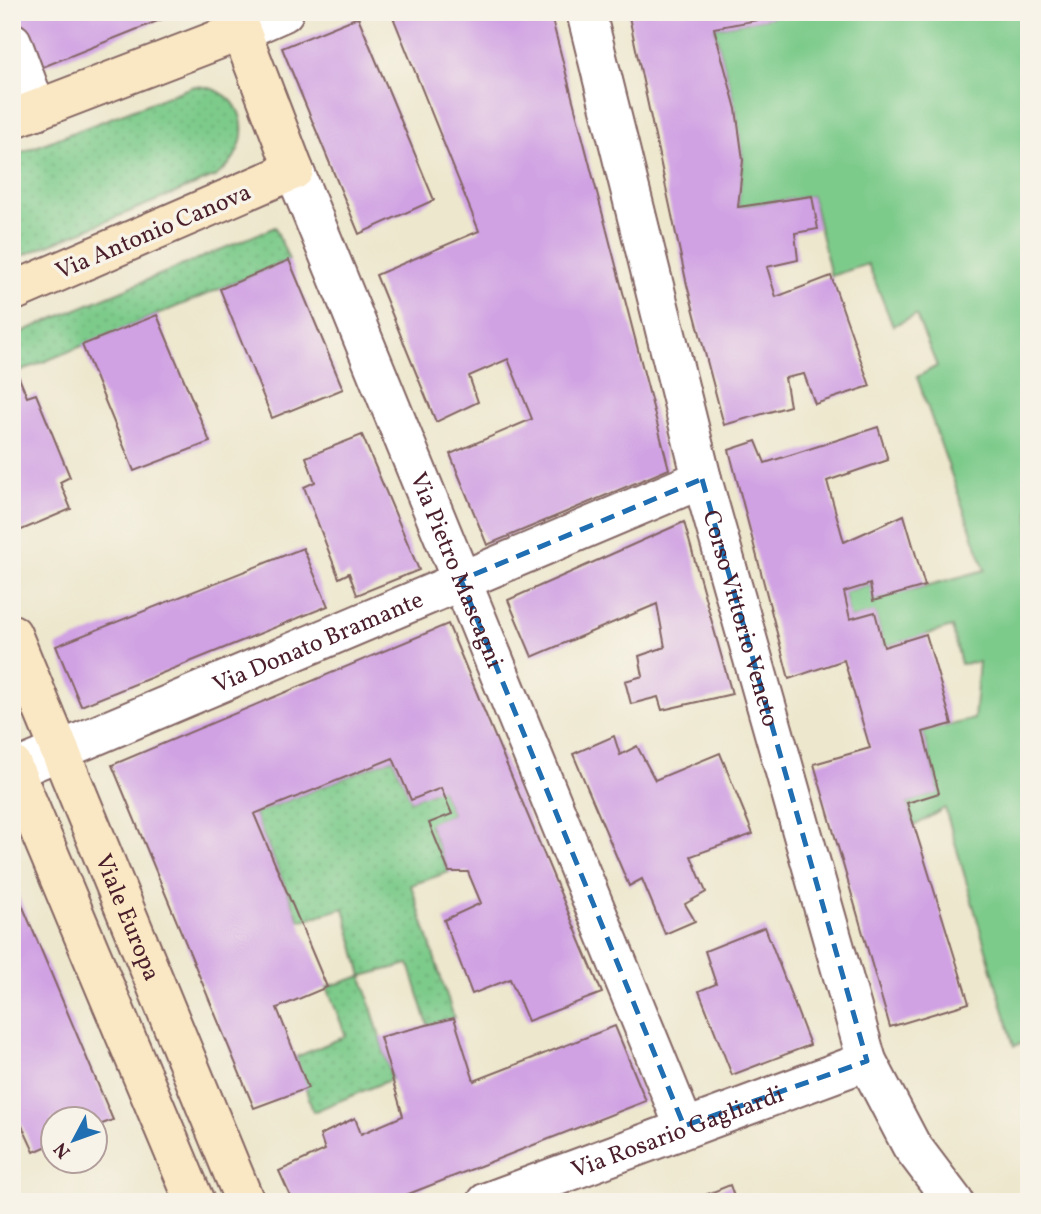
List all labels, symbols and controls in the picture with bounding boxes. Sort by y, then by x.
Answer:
street label: Via Antonio Canova [51,176,257,289]
street label: Via Pietro Mascagni [400,468,511,674]
street label: Corso Vittorio Veneto [693,507,786,731]
street label: Via Donato Bramante [208,584,429,703]
street label: Viale Europa [85,849,168,986]
street label: Via Rosario Gagliardi [567,1078,789,1188]
north arrow [38,1106,108,1176]
text: N [48,1136,77,1164]

